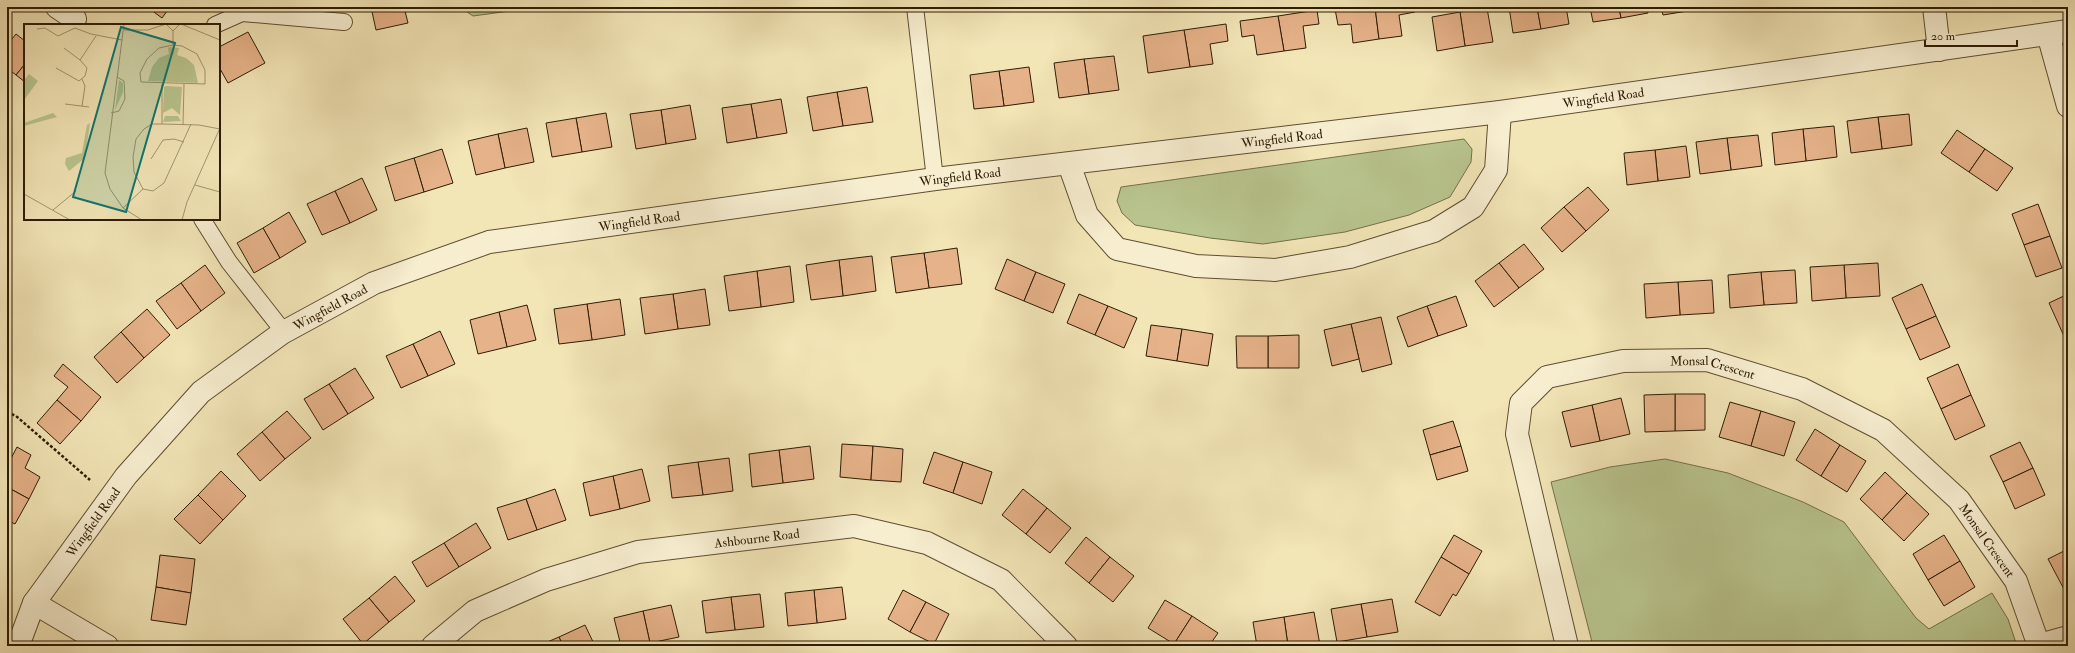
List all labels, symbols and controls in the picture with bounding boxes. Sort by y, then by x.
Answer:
scale bar [1925,22,2017,48]
inset map [24,24,220,220]
text: 20 m [1931,29,1956,44]
street label: Wingfield Road [1561,84,1646,112]
street label: Wingfield Road [1239,126,1324,152]
street label: Wingfield Road [917,164,1002,190]
street label: Wingfield Road [597,208,682,236]
street label: Wingfield Road [290,281,371,335]
street label: Monsal Crescent [1670,353,1757,383]
street label: Wingfield Road [62,484,124,561]
street label: Monsal Crescent [1955,501,2018,581]
street label: Ashbourne Road [712,526,801,552]

